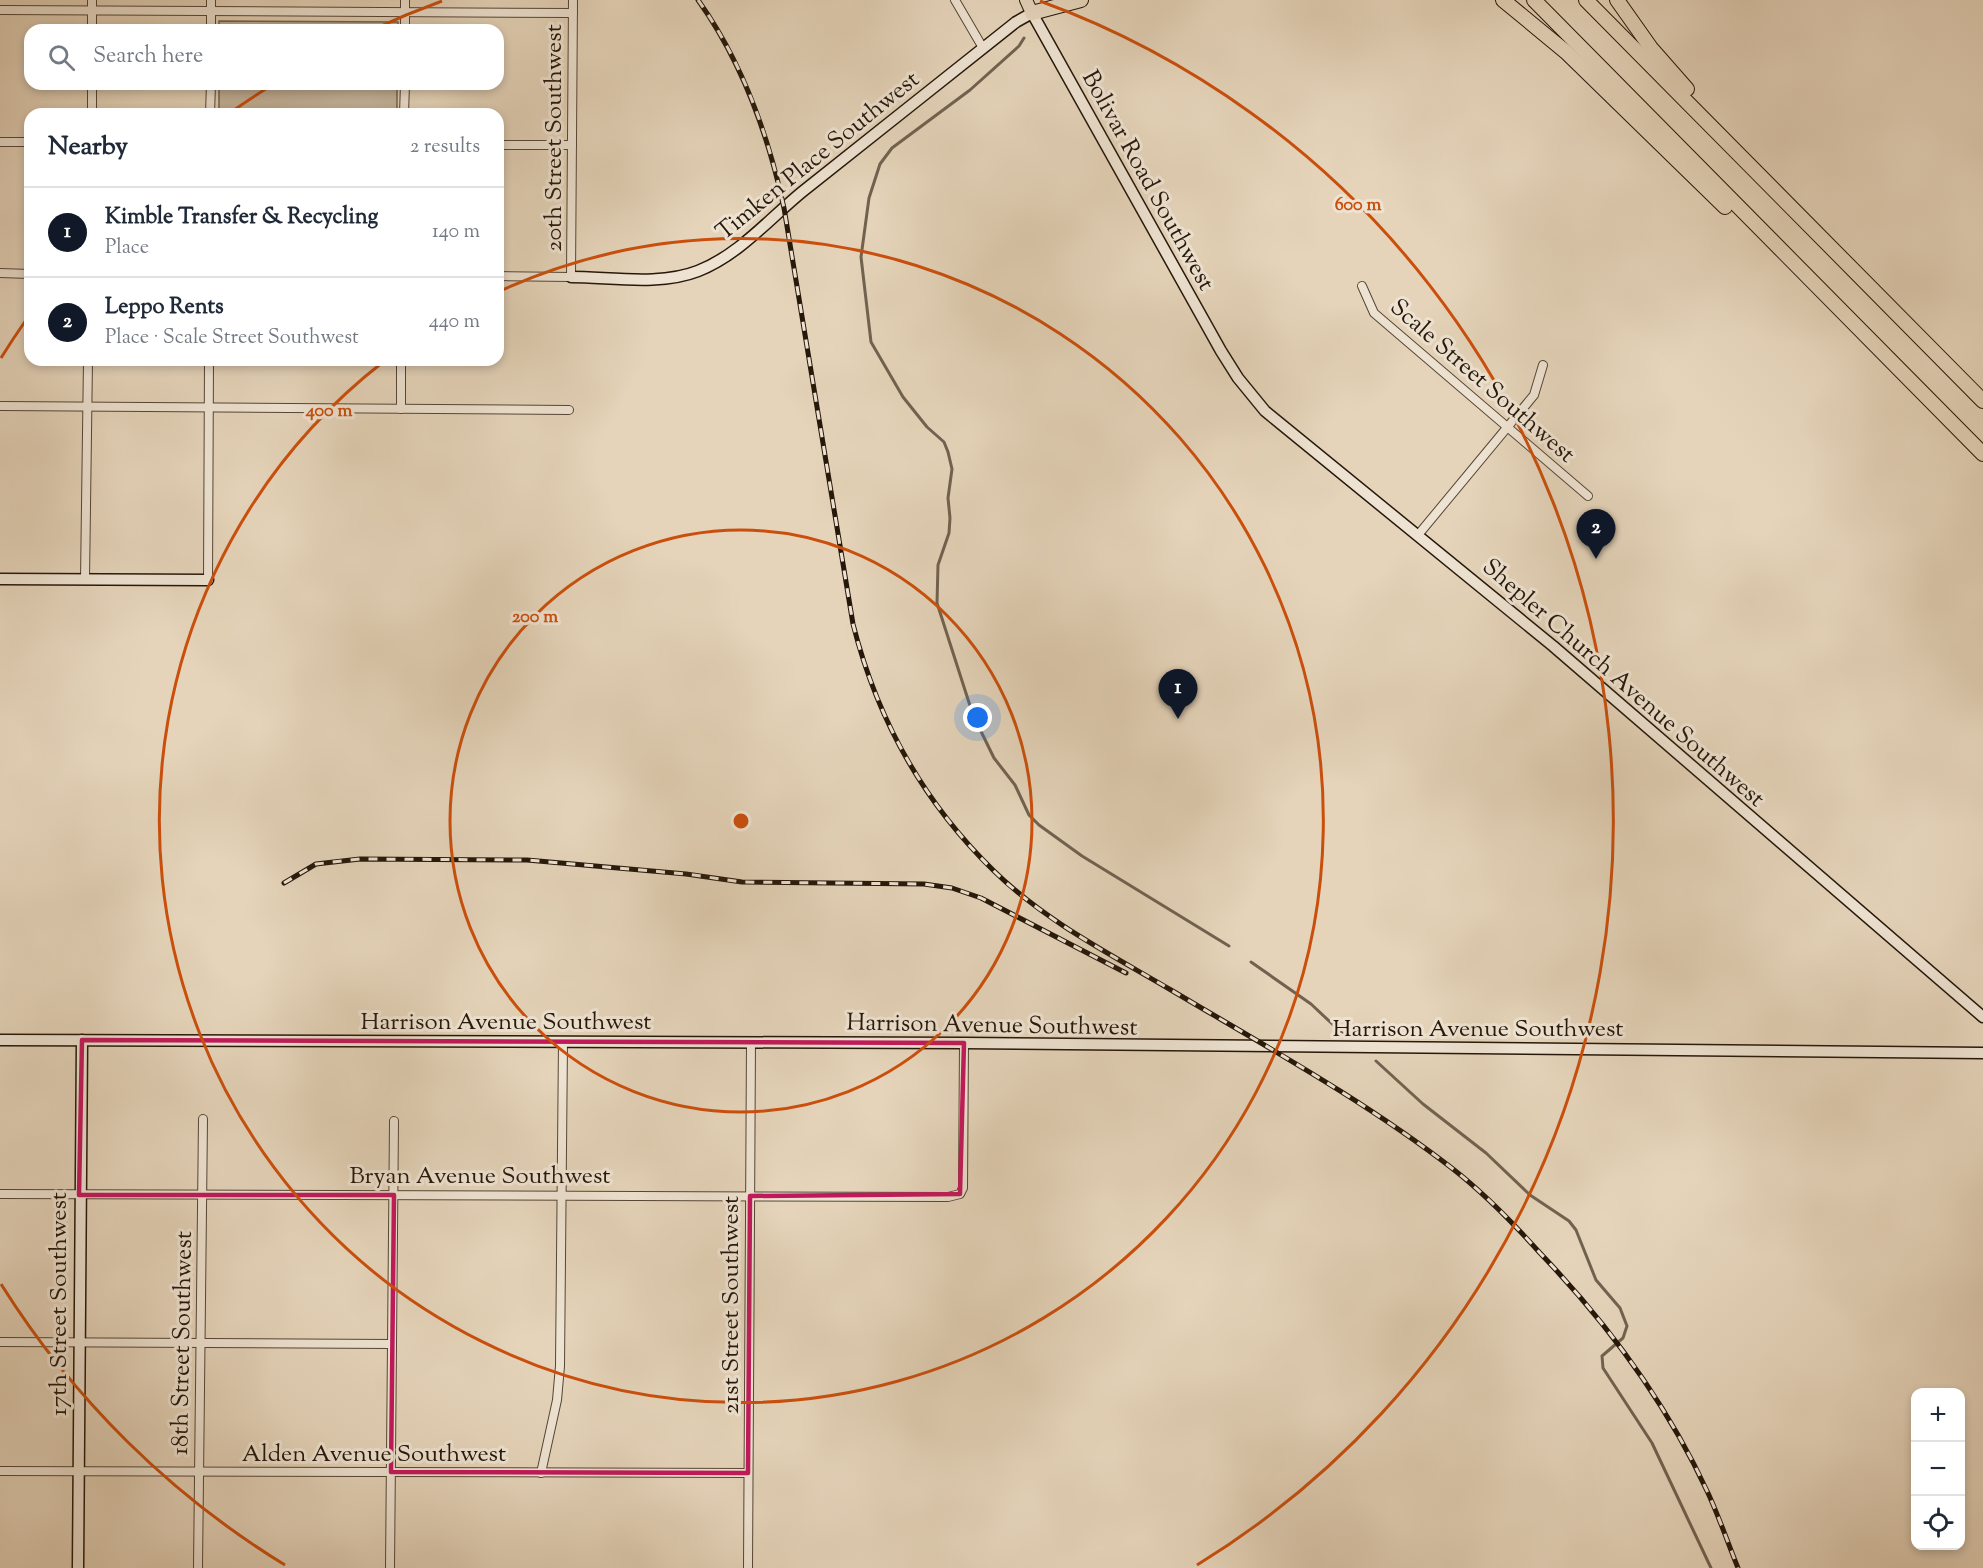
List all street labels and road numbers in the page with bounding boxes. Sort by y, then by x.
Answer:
street label: 20th Street Southwest [538,24,572,252]
street label: Timken Place Southwest [709,64,927,249]
street label: Bolivar Road Southwest [1072,65,1222,297]
street label: Scale Street Southwest [1382,291,1582,472]
street label: Shepler Church Avenue Southwest [1474,551,1771,816]
street label: Harrison Avenue Southwest [360,1006,652,1040]
street label: Harrison Avenue Southwest [846,1006,1138,1046]
street label: Harrison Avenue Southwest [1332,1013,1624,1047]
street label: Bryan Avenue Southwest [349,1160,611,1194]
street label: 17th Street Southwest [43,1192,77,1416]
street label: 21st Street Southwest [715,1196,749,1414]
street label: 18th Street Southwest [164,1231,202,1455]
street label: Alden Avenue Southwest [242,1438,506,1472]

